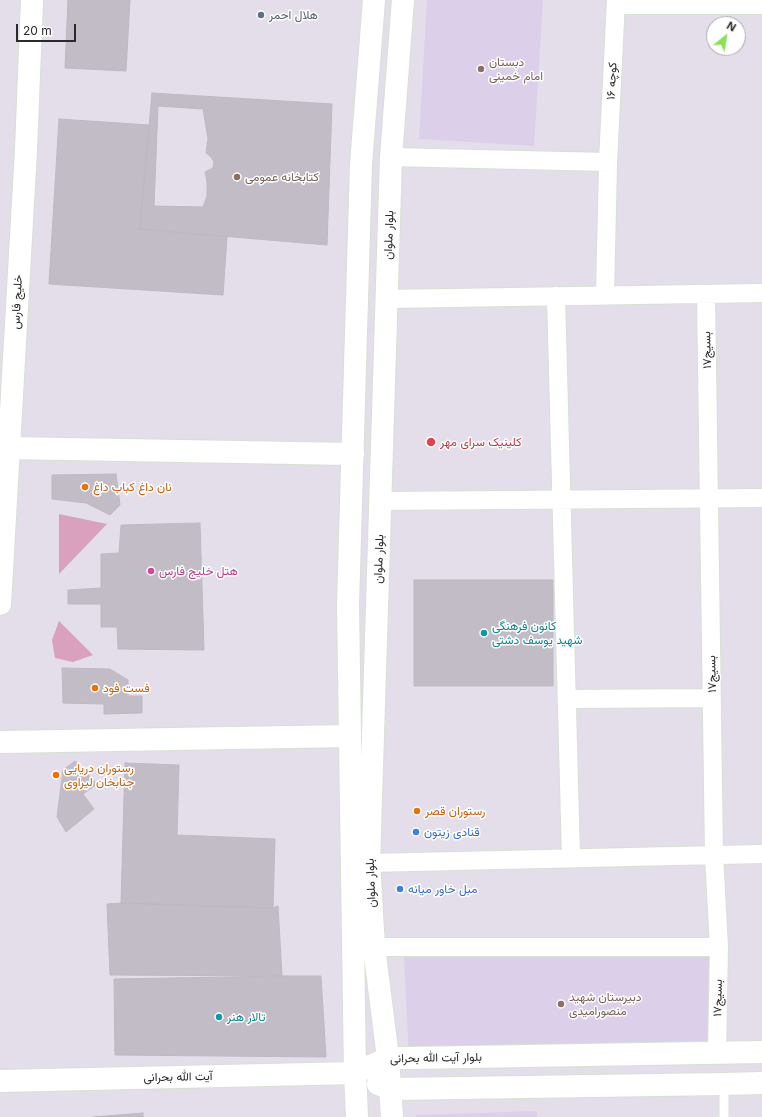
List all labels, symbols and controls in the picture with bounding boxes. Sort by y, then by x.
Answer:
place label: هلال احمر [269,8,318,22]
marker: هلال احمر [256,10,266,20]
scale bar [18,16,78,42]
north arrow [706,16,746,56]
text: N [724,18,739,35]
text: 20 m [23,23,52,38]
place label: دبستان امام خمینی [489,55,543,83]
street label: کوچه ۱۶ [604,62,620,100]
marker: دبستان امام خمینی [476,64,486,74]
place label: کتابخانه عمومی [245,170,319,184]
marker: کتابخانه عمومی [232,172,242,182]
street label: بلوار ملوان [381,210,397,260]
street label: خلیج فارس [8,274,26,330]
street label: بسیج۱۷ [699,331,715,369]
place label: کلینیک سرای مهر [440,435,521,449]
marker: کلینیک سرای مهر [425,436,437,448]
place label: نان داغ کباب داغ [93,480,172,494]
marker: نان داغ کباب داغ [80,482,90,492]
street label: بلوار ملوان [371,534,387,584]
place label: هتل خلیج فارس [159,564,238,578]
marker: هتل خلیج فارس [146,566,156,576]
place label: کانون فرهنگی شهید یوسف دشتی [492,619,583,647]
marker: کانون فرهنگی شهید یوسف دشتی [479,628,489,638]
street label: بسیج۱۷ [704,655,720,693]
place label: فست فود [103,681,150,695]
marker: فست فود [90,683,100,693]
place label: رستوران دریایی جنابخان لیراوی [64,761,134,789]
marker: رستوران دریایی جنابخان لیراوی [51,770,61,780]
place label: رستوران قصر [425,804,485,818]
marker: رستوران قصر [412,806,422,816]
place label: قنادى زیتون [424,825,480,839]
marker: قنادى زیتون [411,827,421,837]
street label: بلوار ملوان [363,858,379,908]
place label: مبل خاور میانه [408,882,478,896]
marker: مبل خاور میانه [395,884,405,894]
street label: بسیج۱۷ [710,979,726,1017]
place label: دبیرستان شهید منصورامیدی [569,990,642,1018]
marker: دبیرستان شهید منصورامیدی [556,999,566,1009]
place label: تالار هنر [227,1010,265,1024]
marker: تالار هنر [214,1012,224,1022]
street label: بلوار آیت الله بحرانی [390,1050,482,1066]
street label: آیت الله بحرانی [143,1069,213,1085]

